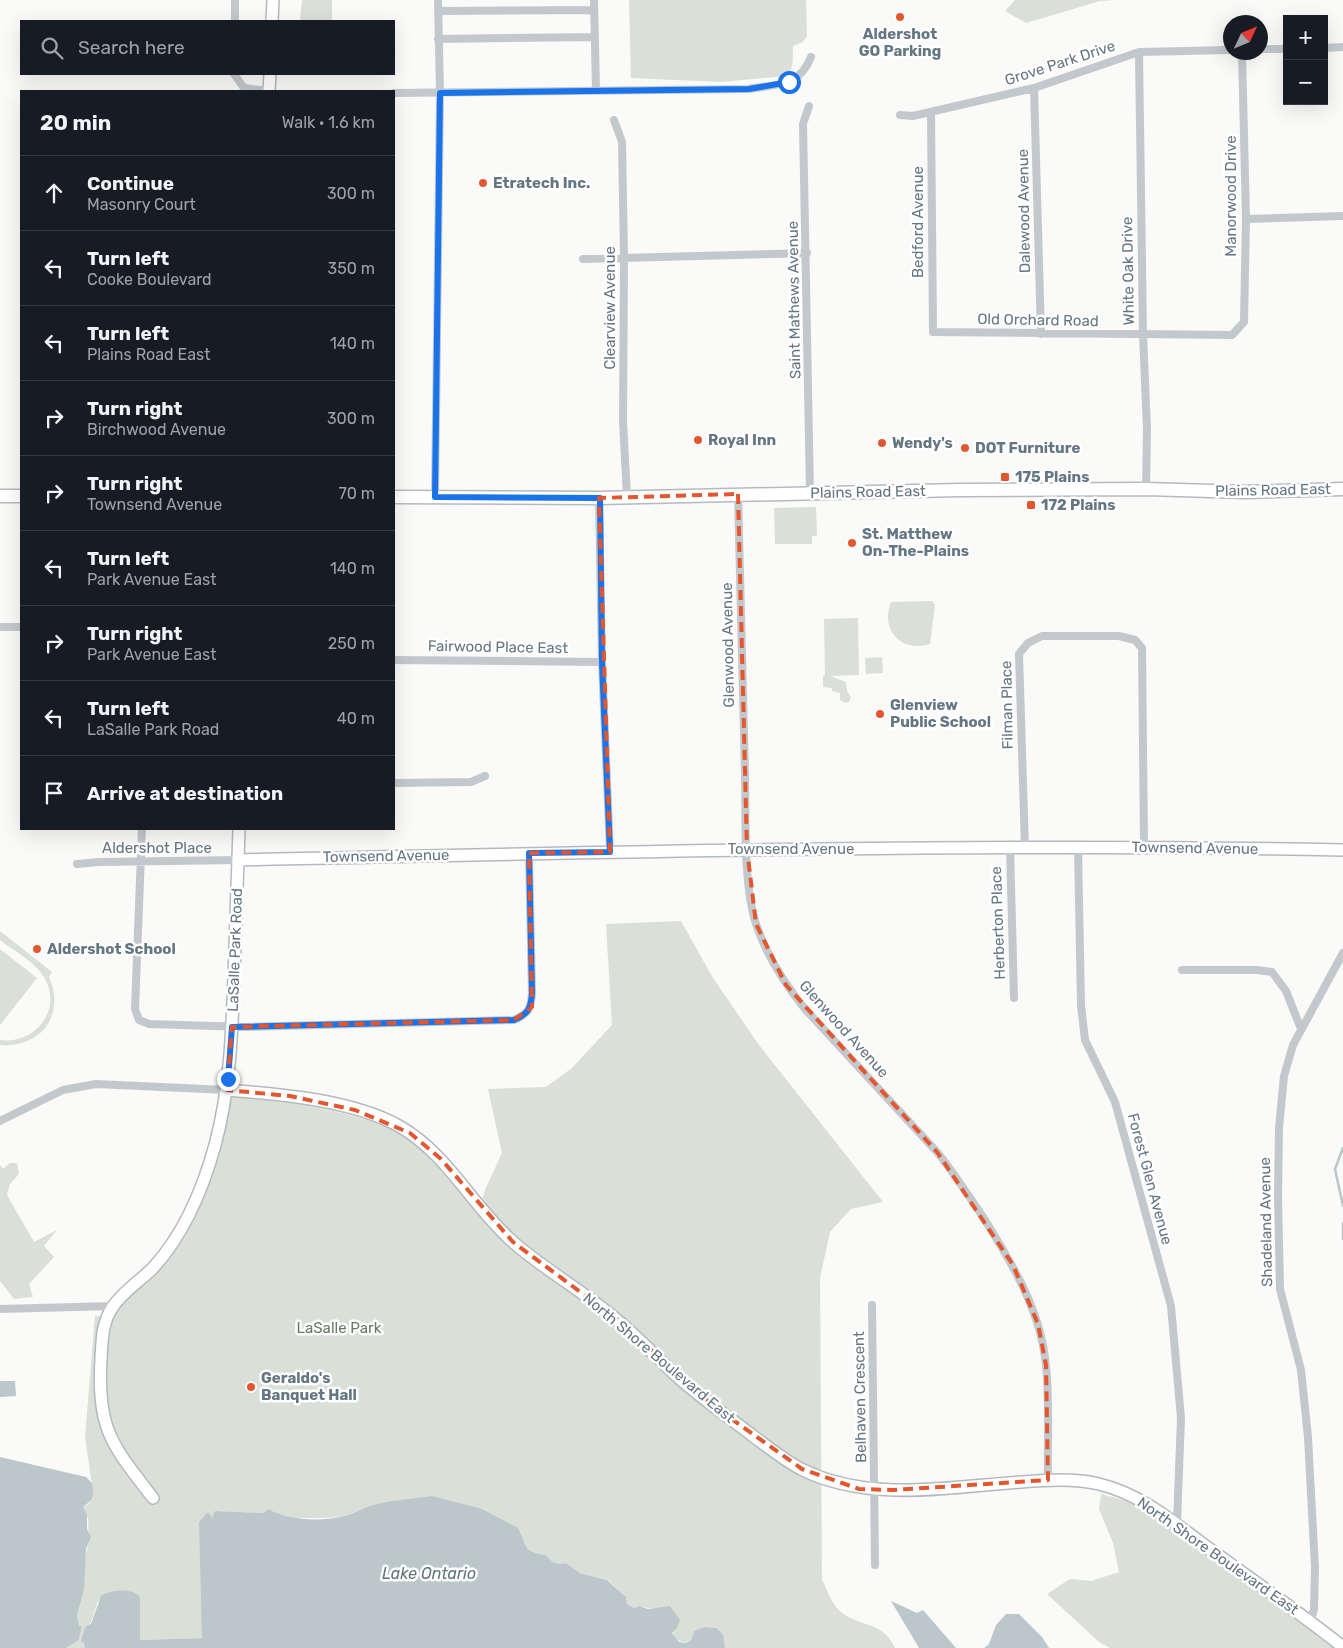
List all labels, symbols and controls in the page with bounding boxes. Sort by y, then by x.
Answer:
marker: Aldershot GO Parking [894,11,906,23]
north arrow [1223,15,1268,60]
map controls [1283,15,1328,105]
button: + [1283,15,1328,60]
search box [20,20,395,75]
place label: Aldershot GO Parking [859,25,941,60]
icon: search [38,34,66,62]
text: Search here [78,36,185,59]
street label: Grove Park Drive [1003,37,1117,89]
button: − [1283,60,1328,105]
route start [778,71,801,94]
text: 20 min [40,110,111,135]
text: Walk · 1.6 km [282,113,375,132]
street label: Manorwood Drive [1222,135,1240,257]
street label: Dalewood Avenue [1014,149,1034,273]
street label: Bedford Avenue [909,166,927,278]
text: Continue [87,172,174,195]
place label: Etratech Inc. [493,174,590,192]
marker: Etratech Inc. [477,177,489,189]
icon: ahead [40,179,68,207]
text: 300 m [327,184,375,203]
text: Masonry Court [87,195,196,214]
street label: White Oak Drive [1118,217,1138,325]
street label: Saint Mathews Avenue [784,221,804,379]
street label: Clearview Avenue [601,246,619,370]
text: Turn left [87,247,169,270]
icon: left [40,254,68,282]
text: 350 m [328,259,375,278]
text: Cooke Boulevard [87,270,212,289]
street label: Old Orchard Road [977,310,1099,330]
text: Turn left [87,322,169,345]
icon: left [40,329,68,357]
text: 140 m [330,334,375,353]
text: Plains Road East [87,345,210,364]
text: Turn right [87,397,182,420]
icon: right [40,404,68,432]
text: 300 m [327,409,375,428]
text: Birchwood Avenue [87,420,226,439]
place label: Royal Inn [708,431,776,449]
marker: Royal Inn [692,434,704,446]
place label: Wendy's [892,434,953,452]
marker: Wendy's [876,437,888,449]
place label: DOT Furniture [975,439,1080,457]
marker: DOT Furniture [959,442,971,454]
place label: 175 Plains [1015,468,1089,486]
marker: 175 Plains [999,471,1011,483]
text: Turn right [87,472,182,495]
icon: right [40,479,68,507]
street label: Plains Road East [1215,480,1331,500]
street label: Plains Road East [810,482,926,502]
text: 70 m [338,484,375,503]
text: Townsend Avenue [87,495,222,514]
place label: 172 Plains [1041,496,1116,514]
marker: 172 Plains [1025,499,1037,511]
place label: St. Matthew On-The-Plains [862,525,969,560]
marker: St. Matthew On-The-Plains [846,537,858,549]
text: Turn left [87,547,169,570]
icon: left [40,554,68,582]
text: 140 m [330,559,375,578]
text: Park Avenue East [87,570,217,589]
street label: Glenwood Avenue [718,582,738,708]
text: Turn right [87,622,182,645]
icon: right [40,629,68,657]
text: 250 m [328,634,375,653]
street label: Fairwood Place East [428,637,568,657]
text: Park Avenue East [87,645,217,664]
street label: Filman Place [997,661,1017,749]
place label: Glenview Public School [890,696,991,731]
text: Turn left [87,697,169,720]
icon: left [40,704,68,732]
marker: Glenview Public School [874,708,886,720]
text: 40 m [337,709,375,728]
text: LaSalle Park Road [87,720,219,739]
icon: arrive [40,779,68,807]
text: Arrive at destination [87,782,283,805]
street label: Townsend Avenue [1132,838,1258,858]
street label: Aldershot Place [102,839,212,857]
street label: Townsend Avenue [728,840,854,858]
street label: Townsend Avenue [323,846,449,866]
street label: Herberton Place [987,866,1009,980]
street label: LaSalle Park Road [224,888,246,1012]
place label: Aldershot School [47,940,176,958]
marker: Aldershot School [31,943,43,955]
street label: Glenwood Avenue [795,977,893,1081]
route end [217,1068,240,1091]
street label: Forest Glen Avenue [1124,1111,1176,1247]
street label: Shadeland Avenue [1256,1157,1276,1287]
street label: North Shore Boulevard East [579,1289,739,1427]
park label: LaSalle Park [297,1319,382,1337]
street label: Belhaven Crescent [850,1331,870,1463]
place label: Geraldo's Banquet Hall [261,1369,357,1404]
marker: Geraldo's Banquet Hall [245,1381,257,1393]
street label: North Shore Boulevard East [1134,1493,1302,1619]
water label: Lake Ontario [382,1564,476,1583]

